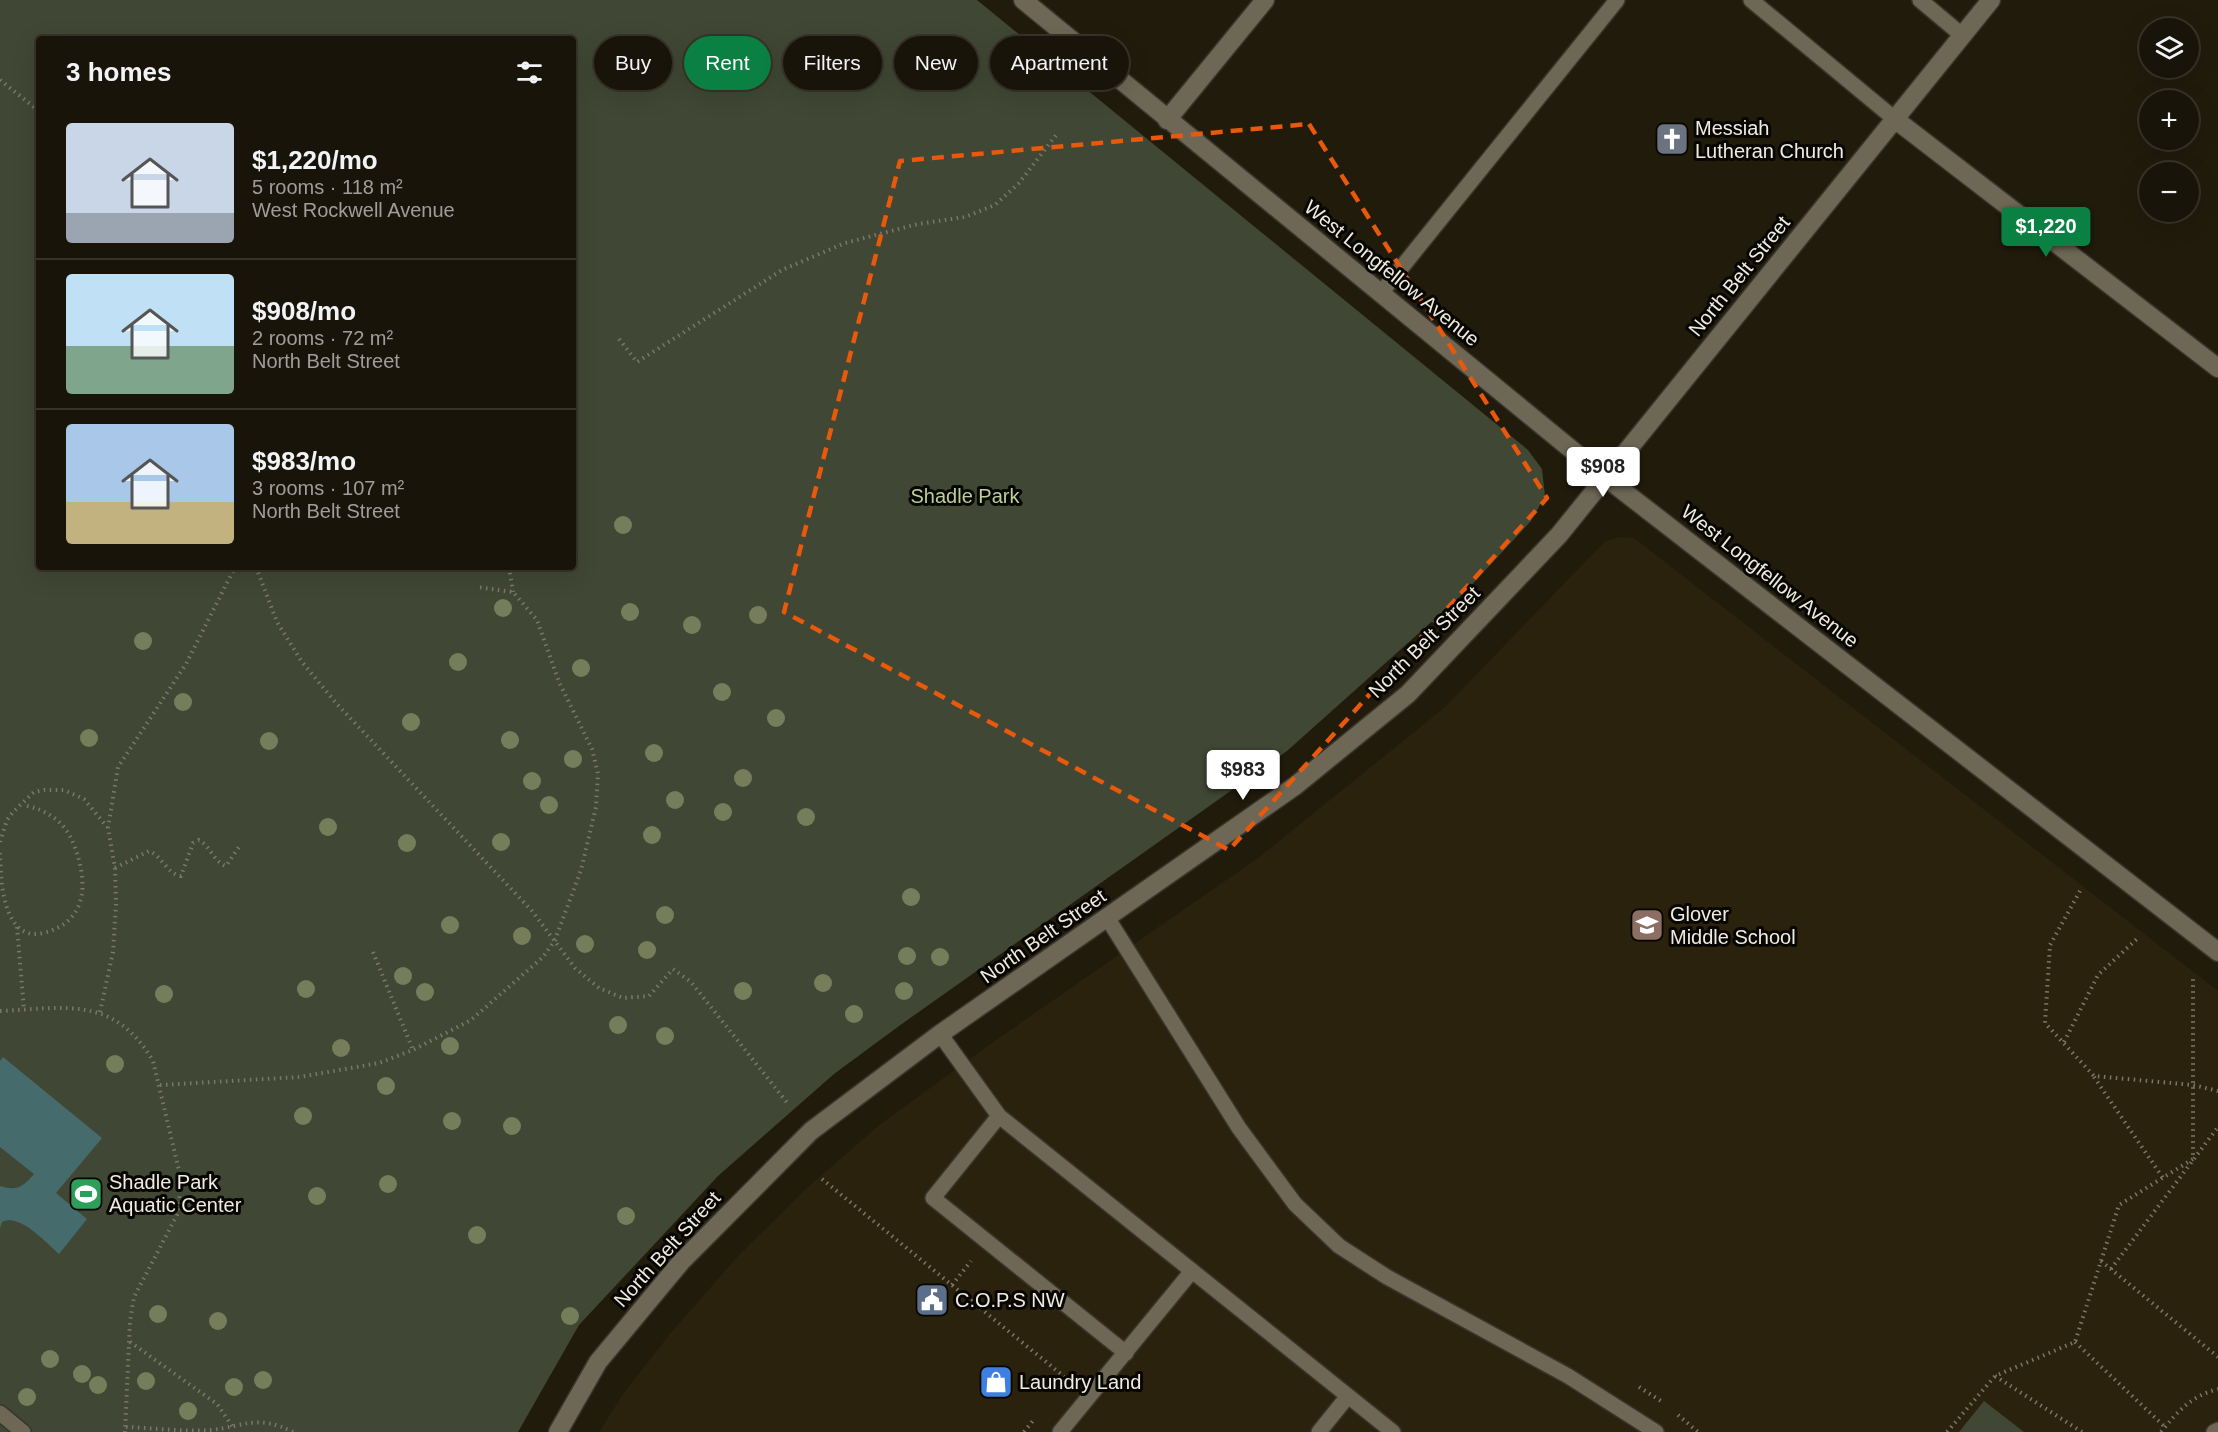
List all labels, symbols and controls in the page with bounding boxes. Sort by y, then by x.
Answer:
map controls [2139,18,2199,222]
button: layers [2139,18,2199,78]
chip: Buy [594,36,672,90]
chip: Rent [684,36,771,90]
chip: Filters [783,36,882,90]
chip: New [894,36,978,90]
chip: Apartment [990,36,1129,90]
icon: filters [513,56,546,89]
text: 3 homes [66,57,172,87]
button: + [2139,90,2199,150]
place label: Messiah Lutheran Church [1695,117,1844,162]
church icon: Messiah Lutheran Church [1654,121,1690,157]
text: $1,220/mo [252,145,378,175]
icon: home [114,147,186,219]
button: − [2139,162,2199,222]
text: 5 rooms · 118 m² [252,176,403,198]
street label: West Longfellow Avenue [1300,196,1484,350]
text: West Rockwell Avenue [252,199,455,221]
pin: $1,220 [1997,207,2095,258]
street label: North Belt Street [1684,211,1794,340]
text: $1,220 [2015,215,2077,237]
text: $908/mo [252,296,356,326]
icon: home [114,298,186,370]
text: 2 rooms · 72 m² [252,327,393,349]
text: North Belt Street [252,350,400,372]
text: $983/mo [252,446,356,476]
pin: $908 [1567,447,1639,498]
icon: home [114,448,186,520]
text: $908 [1581,455,1625,477]
text: 3 rooms · 107 m² [252,477,404,499]
park label: Shadle Park [911,485,1020,507]
text: North Belt Street [252,500,400,522]
street label: West Longfellow Avenue [1677,500,1863,652]
street label: North Belt Street [1364,582,1484,702]
pin: $983 [1207,750,1279,801]
text: $983 [1221,758,1265,780]
street label: North Belt Street [976,884,1110,987]
place label: Glover Middle School [1670,903,1796,948]
school or university icon: Glover Middle School [1629,907,1665,943]
place label: Shadle Park Aquatic Center [109,1171,242,1216]
sports icon: Shadle Park Aquatic Center [68,1176,104,1212]
street label: North Belt Street [609,1186,725,1311]
public building icon: C.O.P.S NW [914,1282,950,1318]
place label: C.O.P.S NW [955,1289,1065,1311]
shop icon: Laundry Land [978,1364,1014,1400]
place label: Laundry Land [1019,1371,1141,1393]

